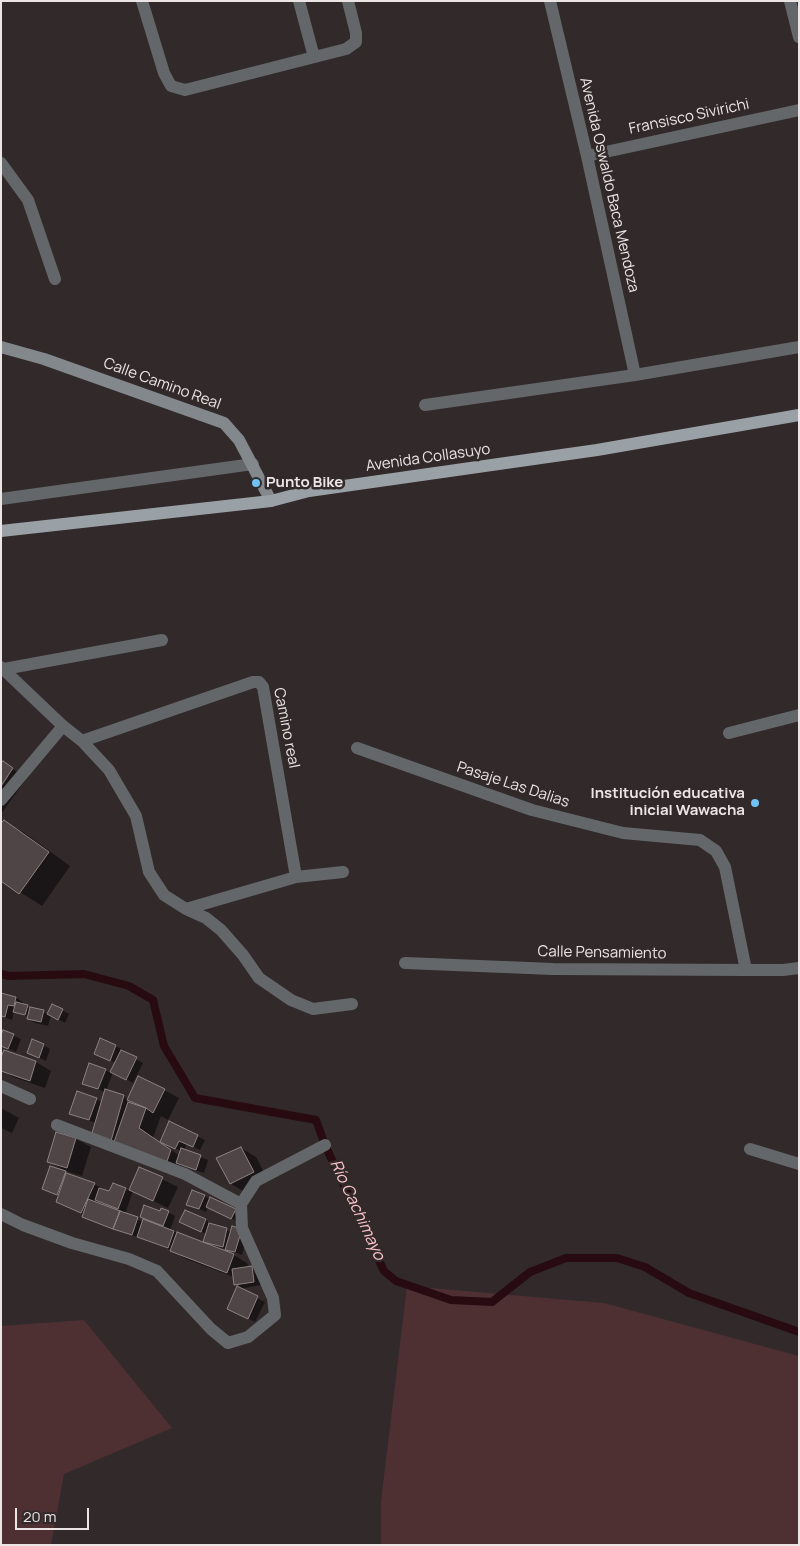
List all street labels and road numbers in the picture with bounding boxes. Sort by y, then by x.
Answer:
street label: Avenida Oswaldo Baca Mendoza [575,76,643,294]
street label: Fransisco Sivirichi [627,95,751,139]
street label: Calle Camino Real [101,354,223,414]
street label: Avenida Collasuyo [365,440,491,476]
street label: Camino real [269,686,303,770]
street label: Pasaje Las Dalias [454,758,572,812]
street label: Calle Pensamiento [537,943,667,963]

